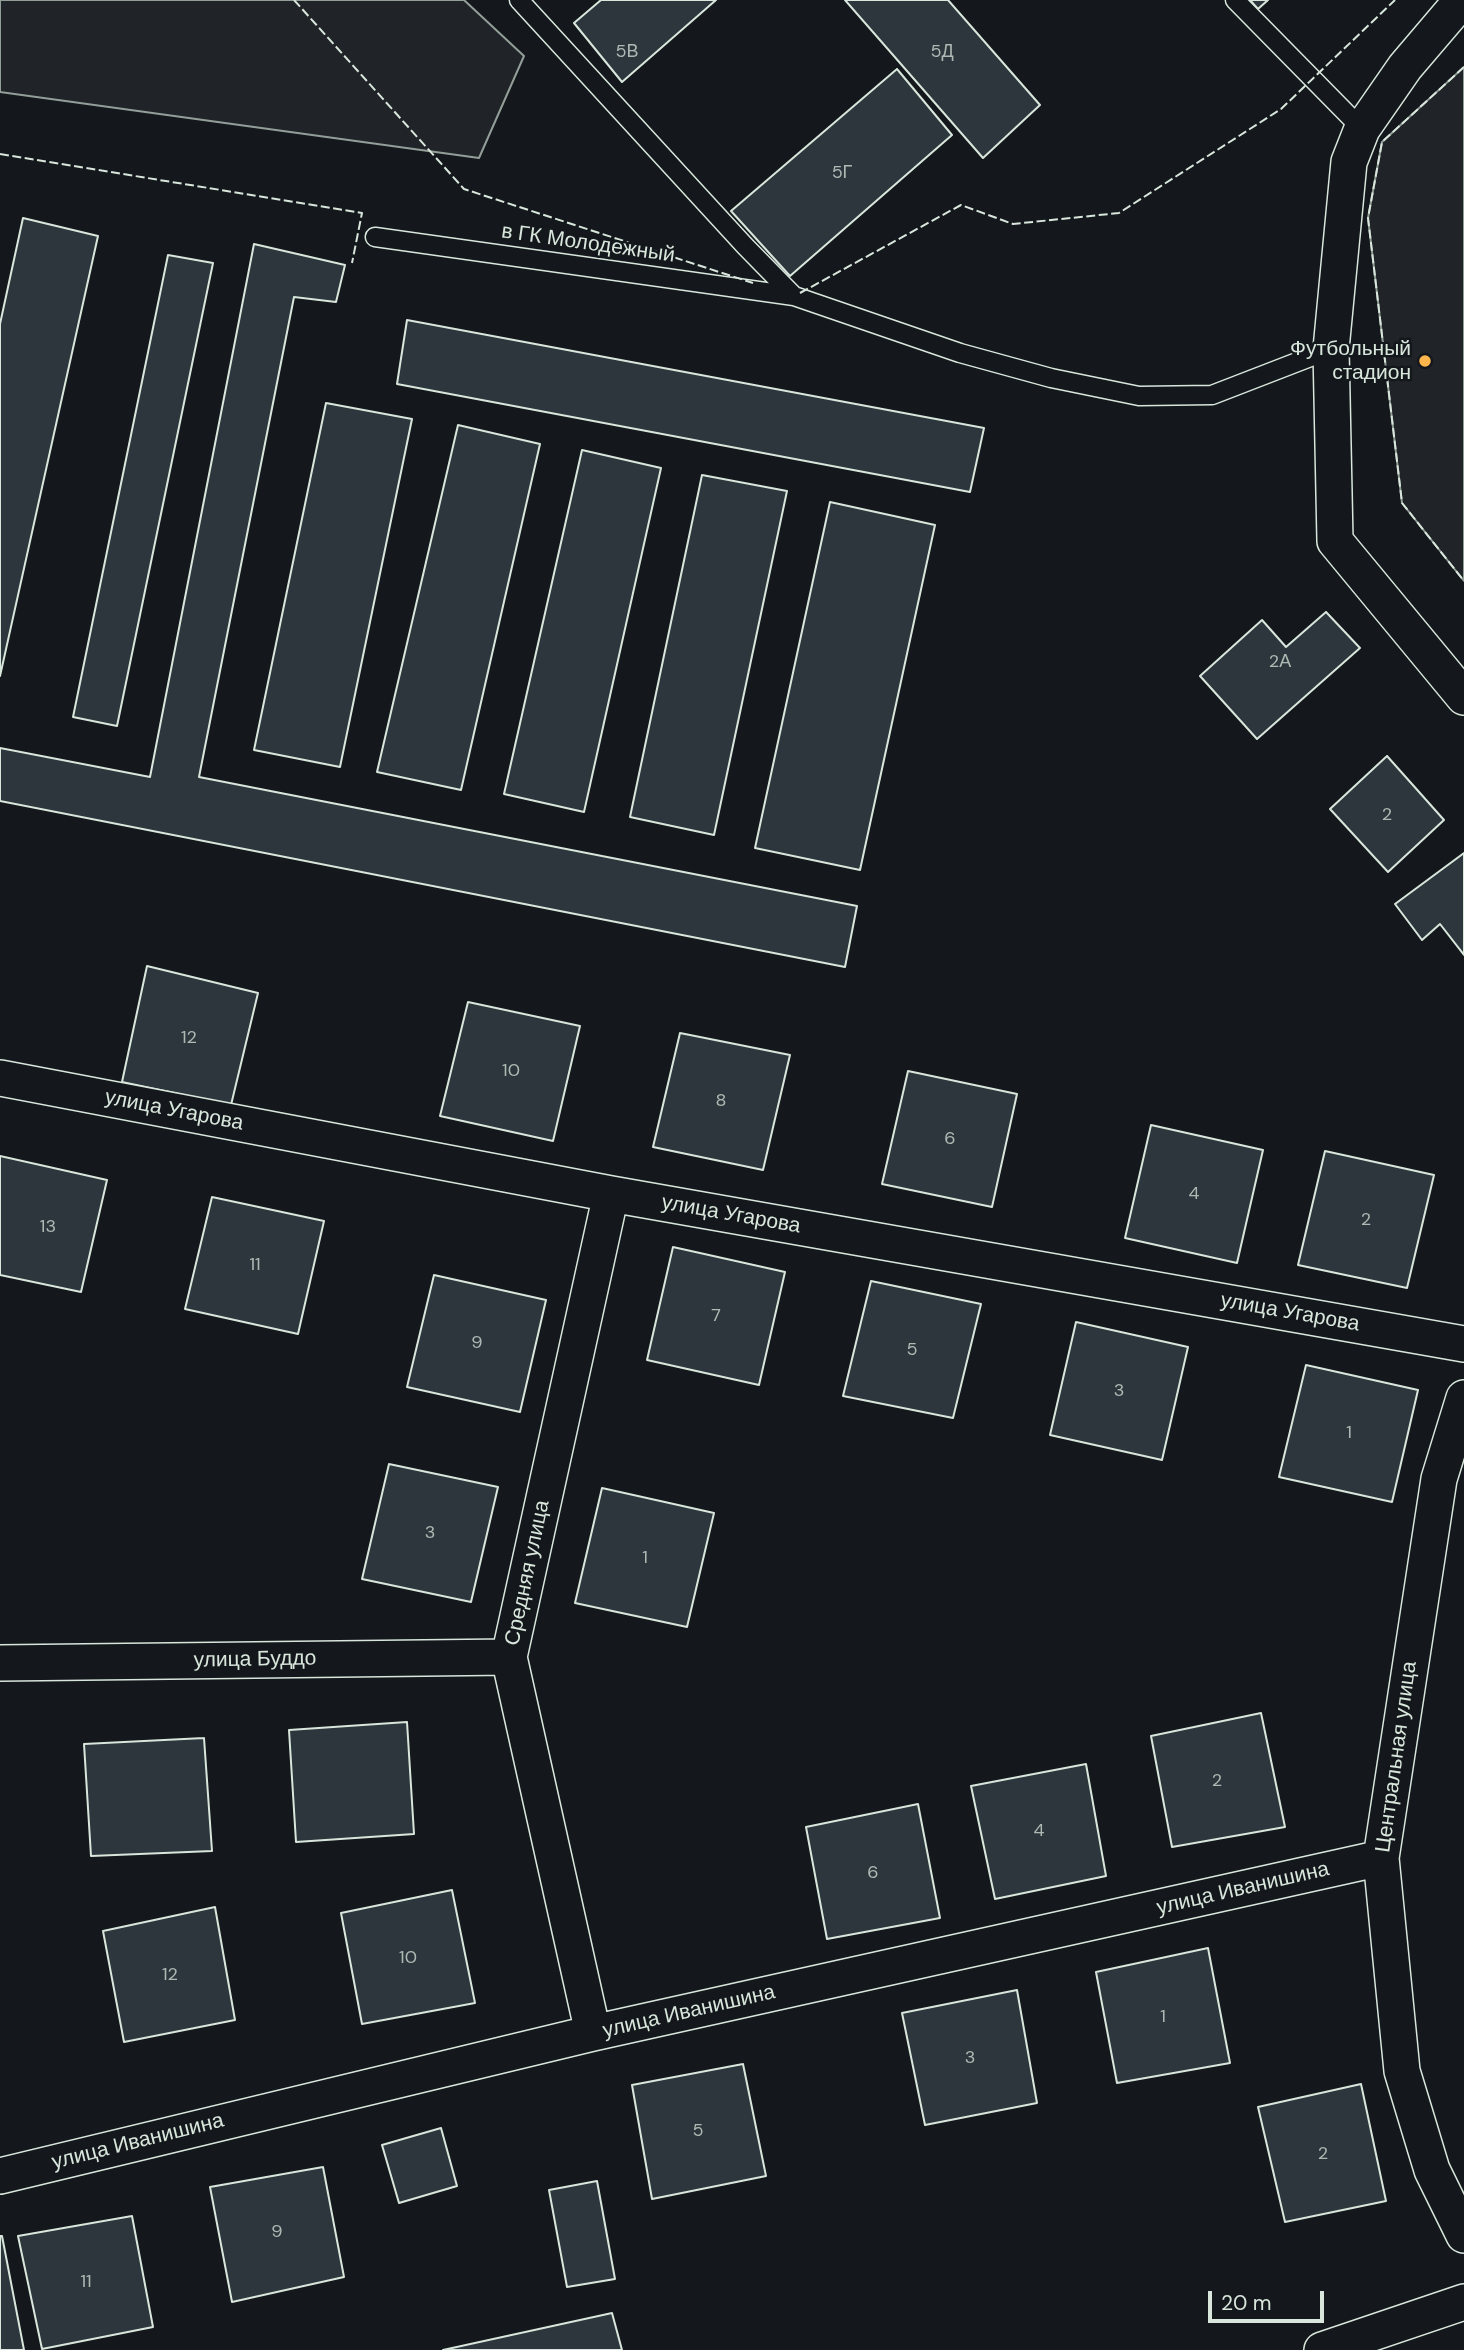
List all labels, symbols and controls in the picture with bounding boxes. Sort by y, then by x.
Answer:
house number: 5В [616,41,638,63]
house number: 5Д [930,41,954,63]
house number: 5Г [832,162,852,184]
street label: в ГК Молодежный [500,219,676,269]
place label: Футбольный стадион [1290,336,1411,386]
marker: Футбольный стадион [1417,353,1433,369]
house number: 2А [1269,651,1291,673]
house number: 2 [1382,804,1392,826]
house number: 12 [181,1027,197,1049]
house number: 10 [502,1060,520,1082]
street label: улица Угарова [103,1085,245,1137]
house number: 8 [716,1090,726,1112]
house number: 6 [944,1128,956,1150]
house number: 4 [1189,1183,1199,1205]
street label: улица Угарова [660,1190,802,1240]
house number: 2 [1361,1209,1371,1231]
house number: 13 [40,1216,56,1238]
house number: 11 [249,1254,261,1276]
street label: улица Угарова [1219,1288,1361,1338]
house number: 7 [711,1305,721,1327]
house number: 9 [471,1332,483,1354]
house number: 5 [907,1339,917,1361]
house number: 3 [1114,1380,1124,1402]
house number: 1 [1346,1422,1352,1444]
street label: Средняя улица [500,1498,556,1648]
house number: 3 [425,1522,435,1544]
house number: 1 [642,1547,648,1569]
street label: улица Буддо [193,1646,317,1674]
street label: Центральная улица [1371,1660,1423,1854]
house number: 2 [1212,1770,1222,1792]
house number: 4 [1034,1820,1044,1842]
street label: улица Иванишина [1154,1857,1332,1921]
house number: 6 [867,1862,879,1884]
house number: 10 [399,1947,417,1969]
house number: 12 [162,1964,178,1986]
street label: улица Иванишина [600,1980,778,2044]
house number: 1 [1160,2006,1166,2028]
house number: 3 [965,2047,975,2069]
street label: улица Иванишина [49,2108,227,2176]
house number: 5 [693,2120,703,2142]
house number: 2 [1318,2143,1328,2165]
house number: 9 [271,2221,283,2243]
house number: 11 [80,2271,92,2293]
scale bar [1212,2276,1328,2320]
text: 20 m [1221,2289,1272,2317]

